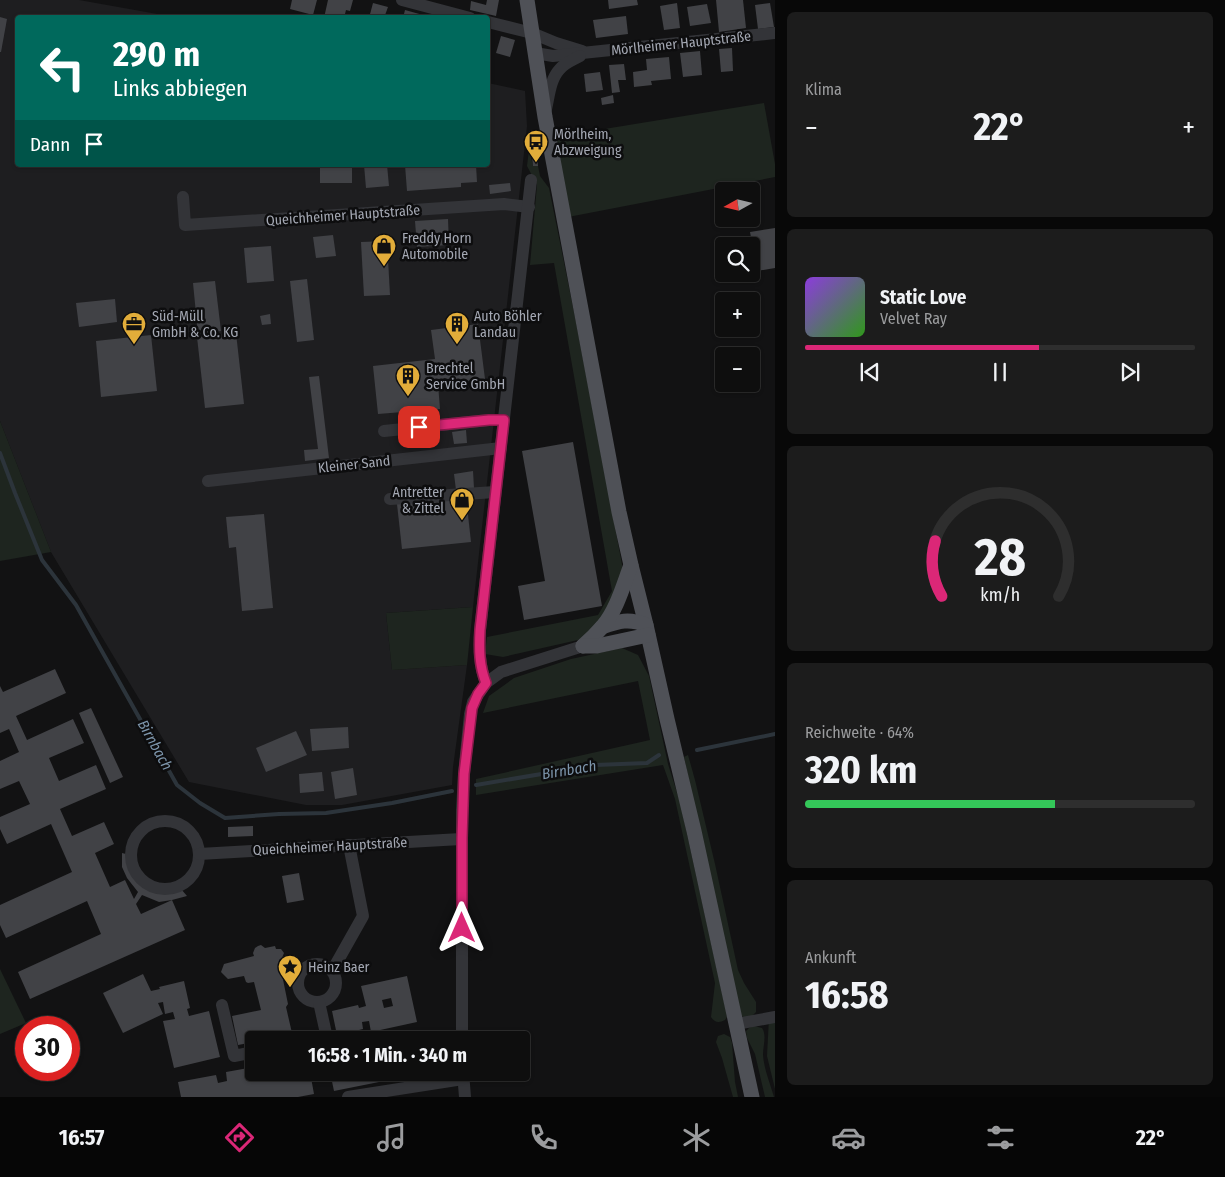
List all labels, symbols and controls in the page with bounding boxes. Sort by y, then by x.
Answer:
street label: Mörlheimer Hauptstraße [610,28,752,59]
text: 290 m [113,33,200,75]
icon: left [30,35,95,100]
text: Links abbiegen [113,75,248,102]
text: Klima [805,80,842,99]
text: 22° [973,104,1026,150]
text: − [805,111,818,144]
text: + [1182,111,1195,144]
place label: Mörlheim, Abzweigung [554,126,622,159]
bus stop icon: Mörlheim, Abzweigung [523,129,549,163]
icon: arrive [80,130,108,158]
text: Dann [30,133,70,156]
north arrow [715,182,760,228]
map controls [715,182,760,392]
street label: Queichheimer Hauptstraße [265,202,421,229]
place label: Freddy Horn Automobile [402,230,472,263]
shop icon: Freddy Horn Automobile [371,233,397,267]
button: search [715,237,760,282]
text: Static Love [880,286,967,309]
button: + [715,292,760,337]
place label: Süd-Müll GmbH & Co. KG [152,308,238,341]
place label: Auto Böhler Landau [474,308,542,341]
text: Velvet Ray [880,309,947,328]
office icon: Süd-Müll GmbH & Co. KG [121,311,147,345]
building icon: Auto Böhler Landau [444,311,470,345]
button: − [715,347,760,392]
icon: previous [856,358,884,386]
icon: pause [986,358,1014,386]
icon: next [1116,358,1144,386]
place label: Brechtel Service GmbH [426,360,505,393]
building icon: Brechtel Service GmbH [395,363,421,397]
pin [398,406,440,448]
icon: arrive [405,413,433,441]
street label: Kleiner Sand [317,452,391,477]
place label: Antretter & Zittel [393,484,444,517]
shop icon: Antretter & Zittel [449,487,475,521]
text: 28 [973,526,1026,589]
text: km/h [980,584,1020,606]
water label: Birnbach [134,717,176,773]
text: Reichweite · 64% [805,723,914,742]
text: 320 km [805,747,917,793]
water label: Birnbach [540,757,598,783]
street label: Queichheimer Hauptstraße [252,834,408,859]
position arrow [435,901,487,953]
text: Ankunft [805,948,856,967]
place icon: Heinz Baer [277,954,303,988]
place label: Heinz Baer [308,959,370,976]
text: 16:58 [805,972,889,1018]
speed limit sign: 30 [15,1016,80,1081]
text: 16:58 · 1 Min. · 340 m [308,1044,467,1067]
icon: directions [222,1120,257,1155]
icon: music [374,1120,409,1155]
icon: phone [526,1120,561,1155]
icon: climate [679,1120,714,1155]
icon: car [831,1120,866,1155]
icon: filters [983,1120,1018,1155]
text: 16:57 [59,1124,104,1151]
text: 22° [1136,1124,1166,1151]

